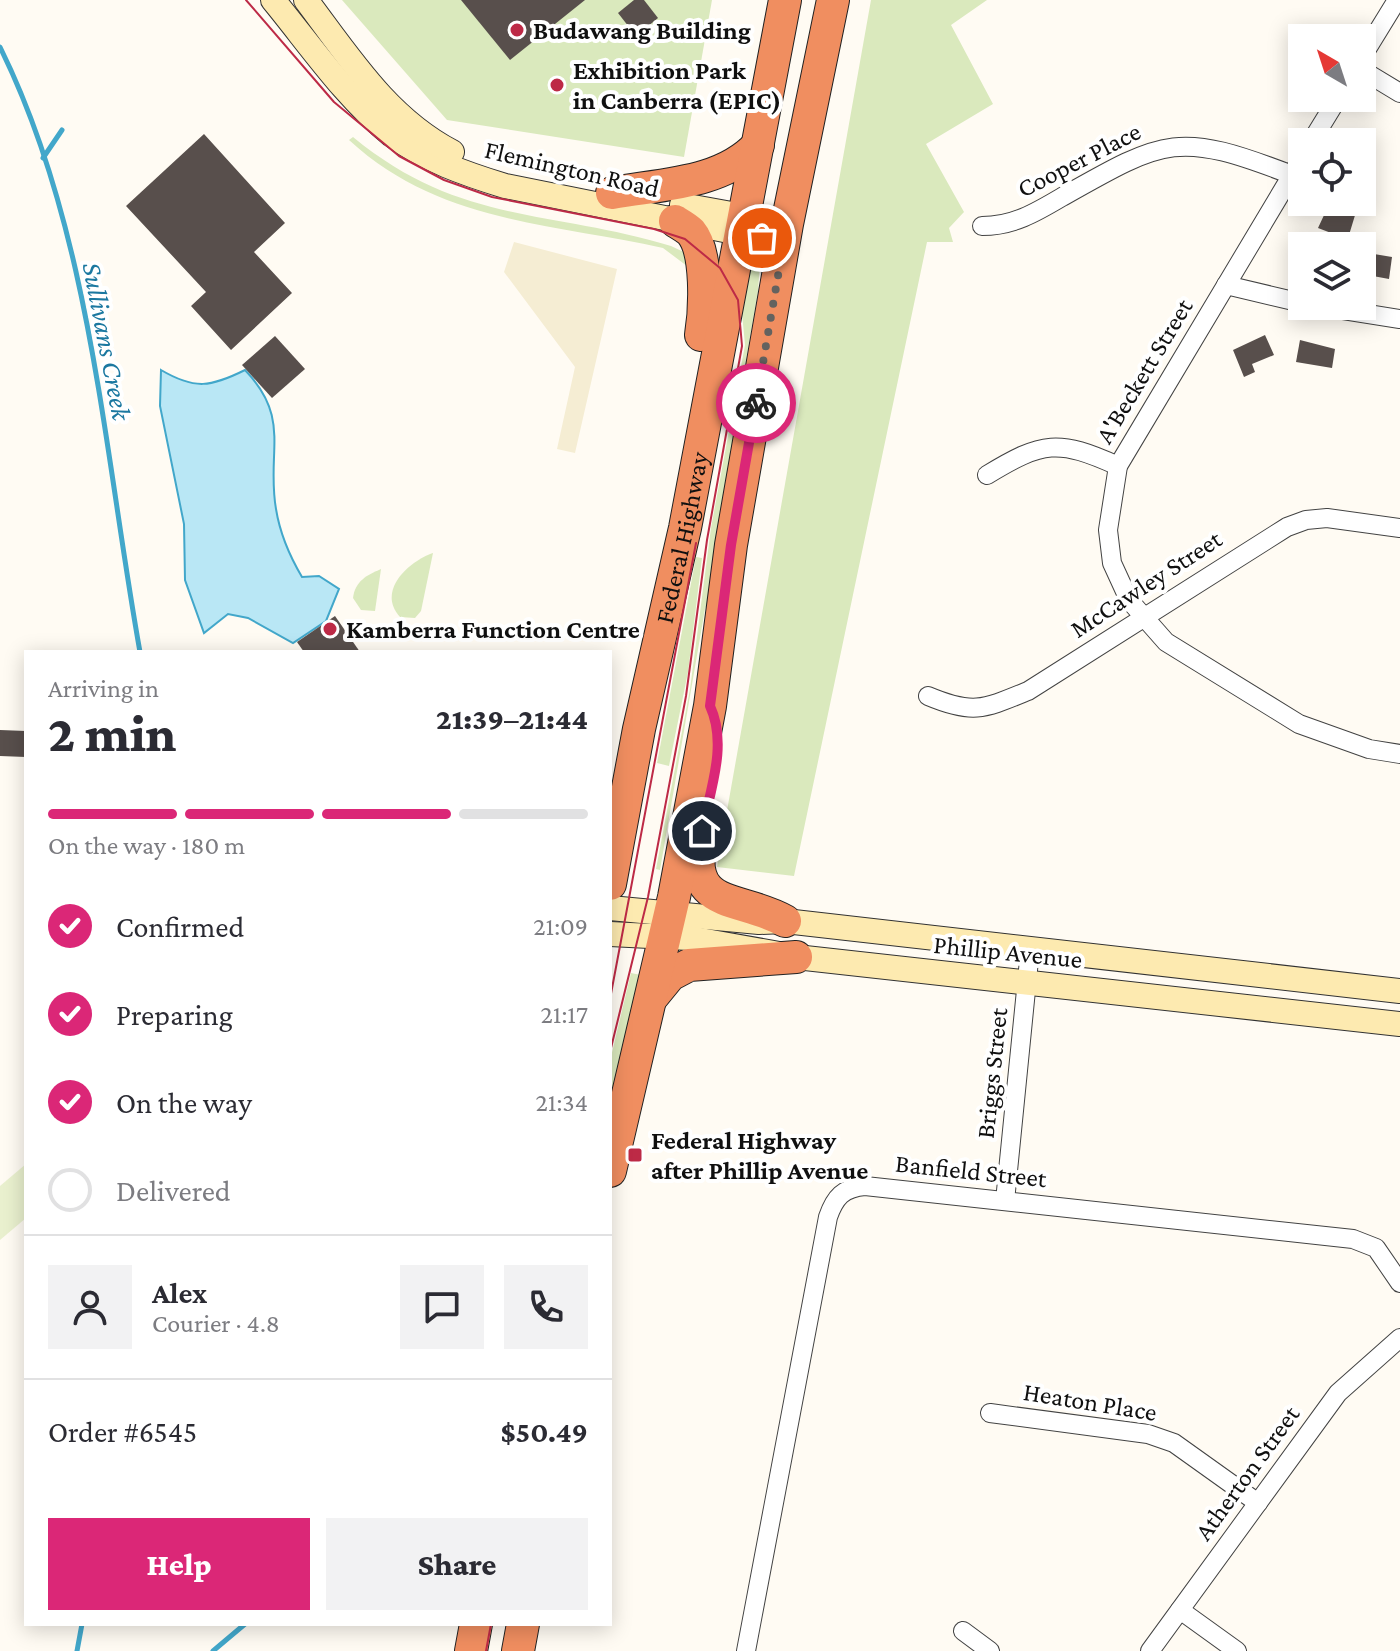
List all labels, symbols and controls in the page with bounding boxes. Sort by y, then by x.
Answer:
place label: Budawang Building [533,16,751,45]
marker: Budawang Building [508,21,526,39]
north arrow [1288,24,1376,112]
map controls [1288,24,1376,320]
place label: Exhibition Park in Canberra (EPIC) [573,56,782,115]
marker: Exhibition Park in Canberra (EPIC) [548,76,566,94]
street label: Cooper Place [1013,117,1145,203]
button: locate [1288,128,1376,216]
street label: Flemington Road [482,135,662,203]
pin [728,204,796,272]
icon: bag [740,216,784,260]
button: layers [1288,232,1376,320]
water label: Sullivans Creek [76,259,138,424]
street label: A'Beckett Street [1089,293,1199,449]
courier [716,363,796,443]
icon: bike [734,381,778,425]
street label: Federal Highway [649,448,714,626]
street label: McCawley Street [1065,524,1227,644]
place label: Kamberra Function Centre [346,615,640,644]
marker: Kamberra Function Centre [321,620,339,638]
text: Arriving in [48,674,159,703]
text: 21:39–21:44 [436,702,588,735]
text: 2 min [48,704,176,762]
pin [668,797,736,865]
icon: home [680,809,724,853]
text: On the way · 180 m [48,831,245,860]
icon: check [48,904,92,948]
text: Confirmed [116,910,244,943]
text: 21:09 [533,912,588,941]
street label: Phillip Avenue [932,930,1084,974]
icon: check [48,992,92,1036]
text: Preparing [116,998,233,1031]
text: 21:17 [540,1000,588,1029]
street label: Briggs Street [971,1006,1013,1140]
icon: check [48,1080,92,1124]
text: On the way [116,1086,252,1119]
text: 21:34 [535,1088,588,1117]
place label: Federal Highway after Phillip Avenue [651,1126,868,1185]
marker: Federal Highway after Phillip Avenue [626,1146,644,1164]
street label: Banfield Street [894,1149,1048,1193]
text: Delivered [116,1174,231,1207]
button: person [48,1265,132,1349]
button: chat [400,1265,484,1349]
button: phone [504,1265,588,1349]
text: Alex [152,1276,207,1309]
text: Courier · 4.8 [152,1309,280,1338]
street label: Heaton Place [1021,1377,1159,1427]
street label: Atherton Street [1189,1400,1306,1546]
text: Order #6545 [48,1415,197,1448]
text: $50.49 [501,1415,588,1448]
button: Help [48,1518,310,1610]
button: Share [326,1518,588,1610]

